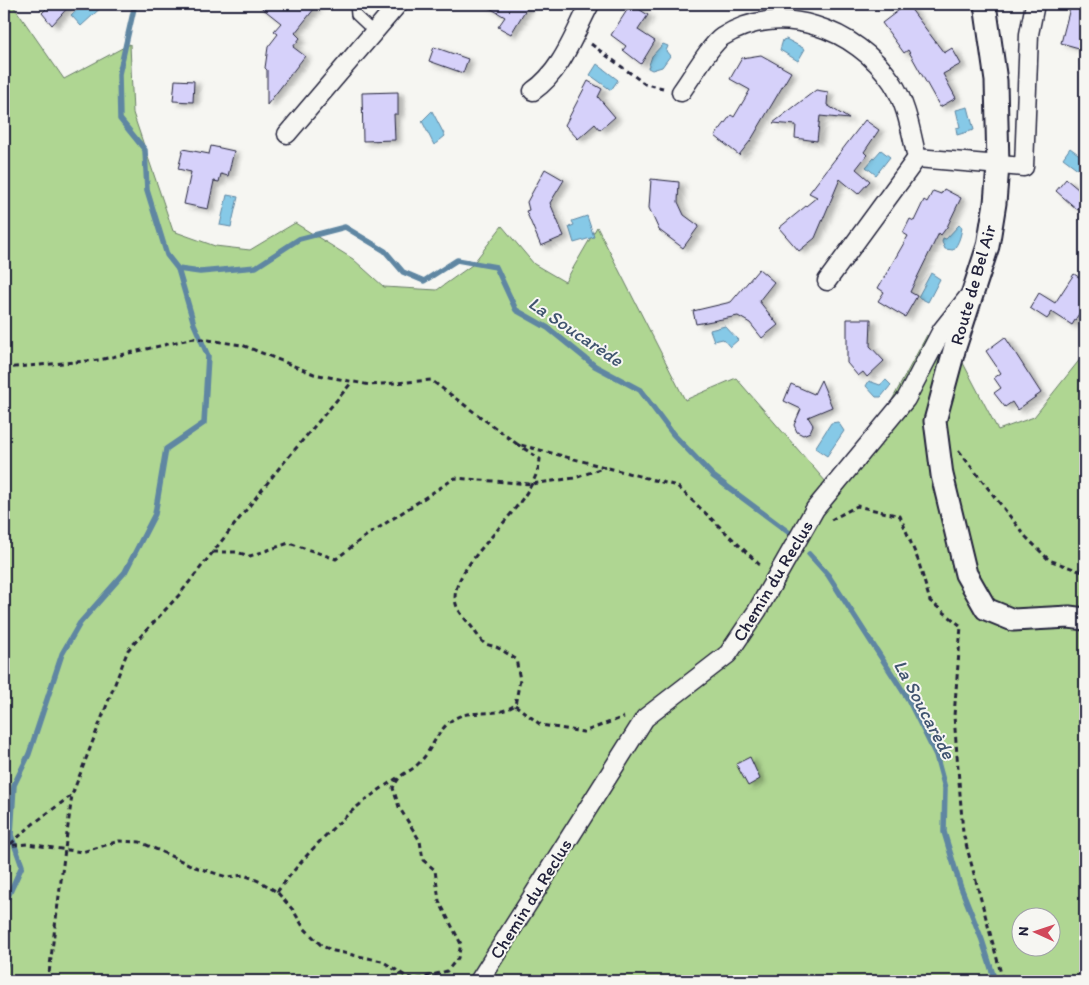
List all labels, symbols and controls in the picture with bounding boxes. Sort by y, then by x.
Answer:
street label: Route de Bel Air [945,221,1001,348]
water label: La Soucarède [524,291,628,372]
street label: Chemin du Reclus [728,516,818,646]
water label: La Soucarède [889,656,961,764]
street label: Chemin du Reclus [485,835,577,963]
north arrow [1012,908,1062,958]
text: N [1015,926,1032,937]

